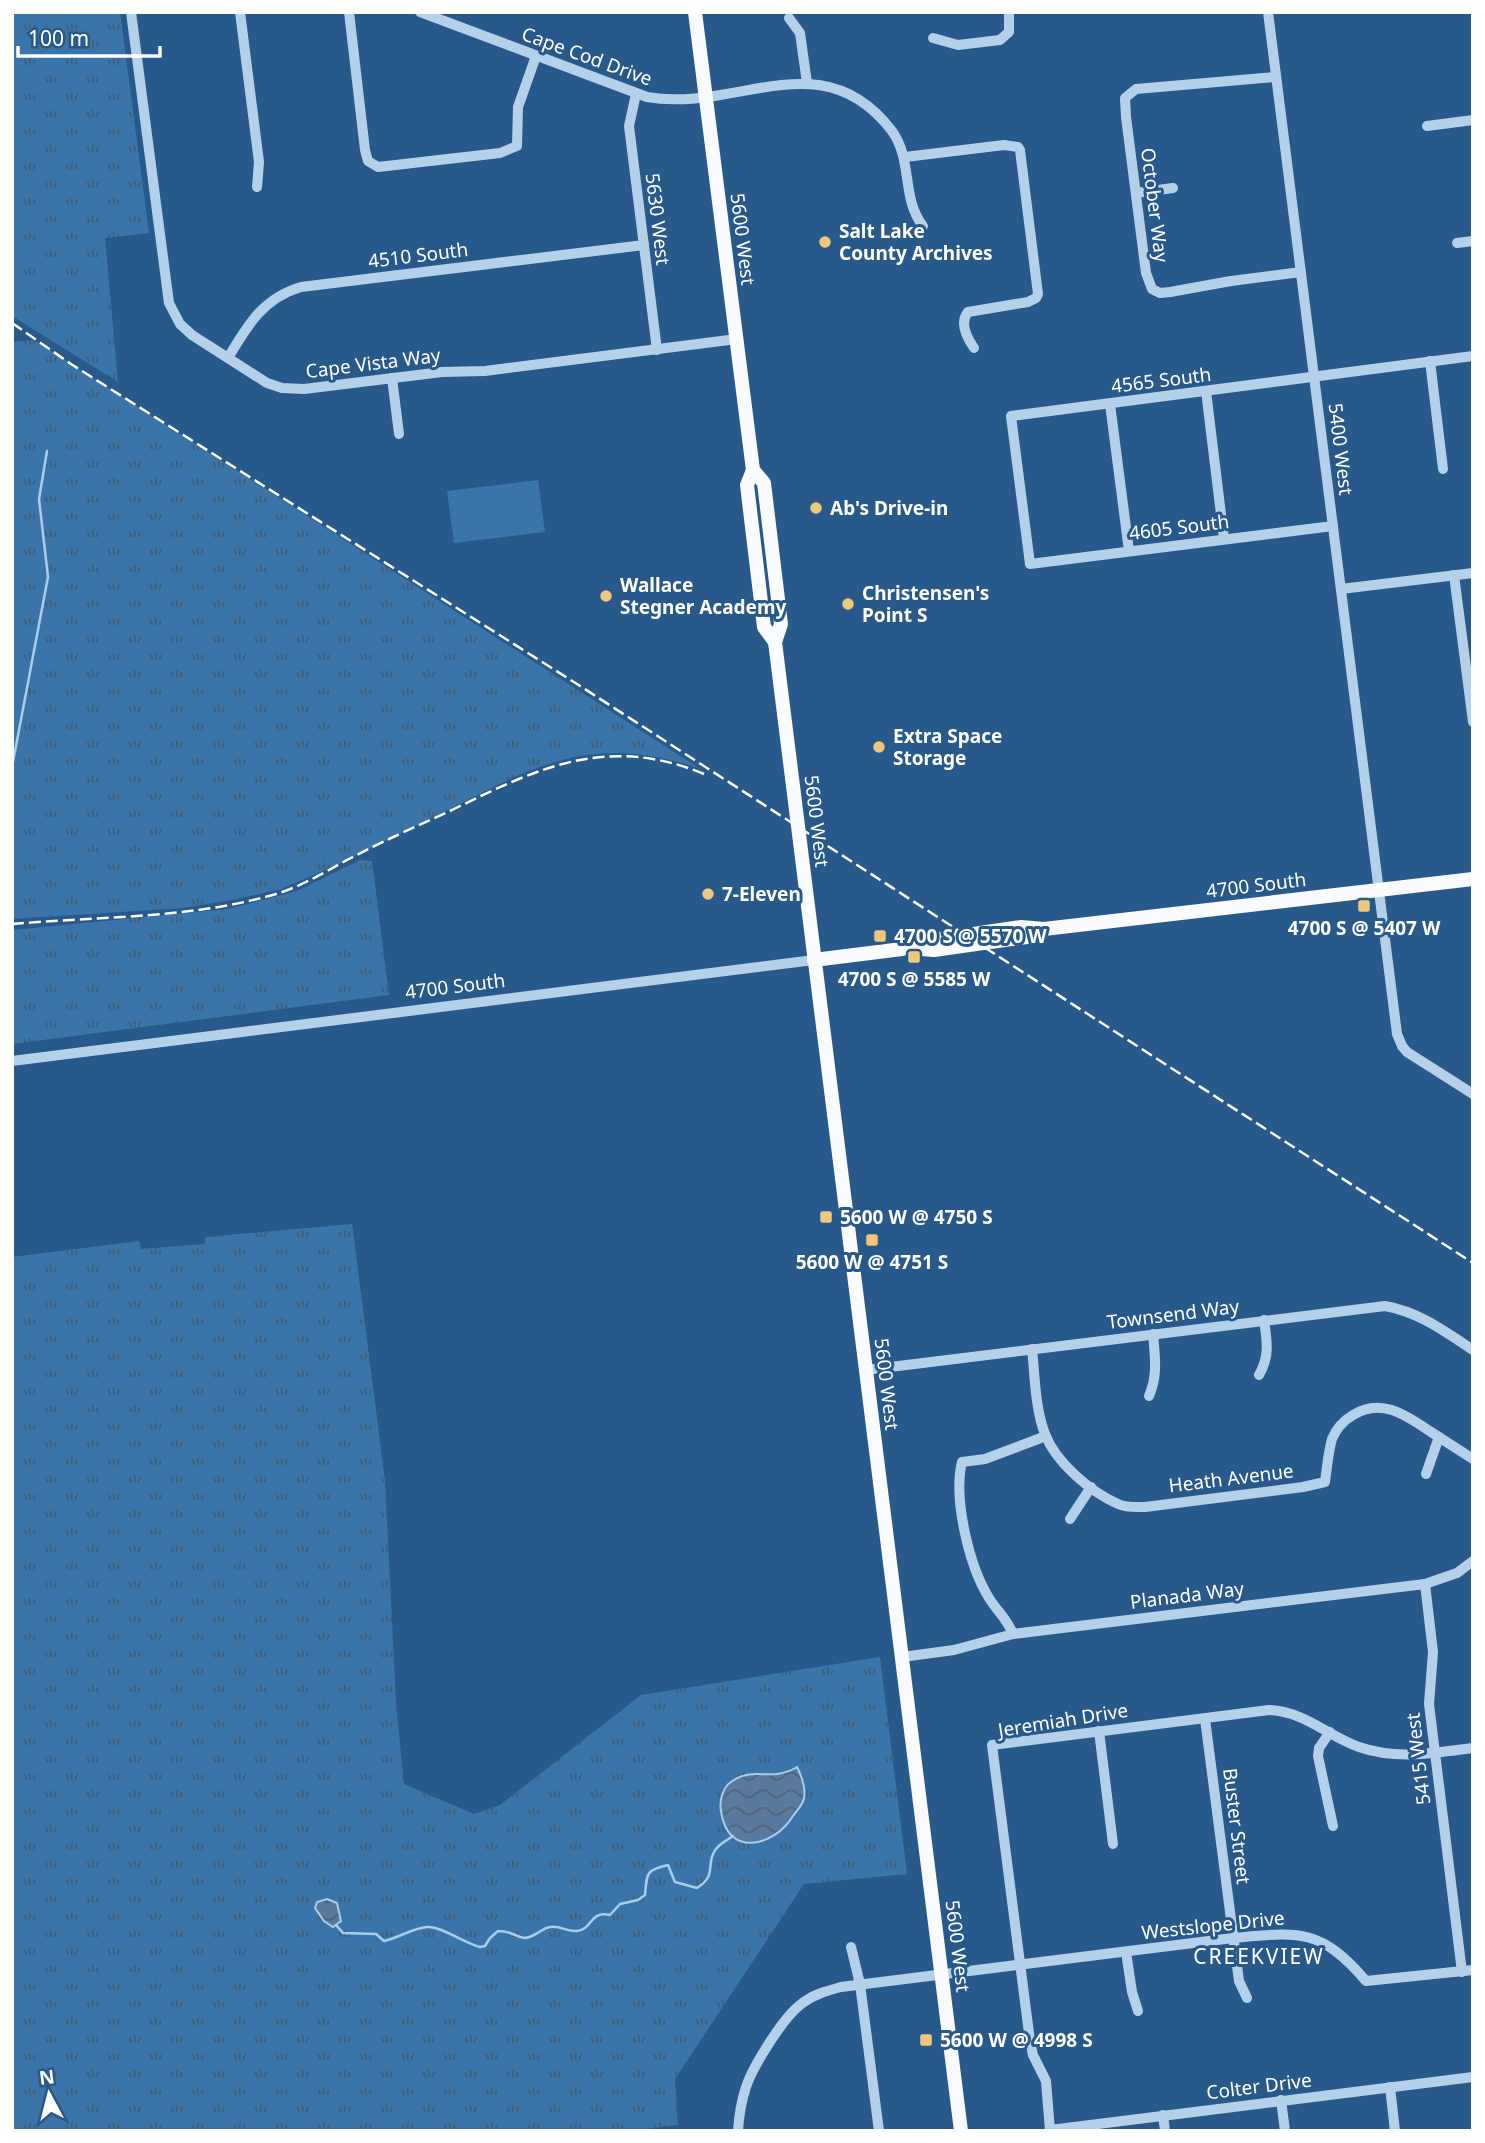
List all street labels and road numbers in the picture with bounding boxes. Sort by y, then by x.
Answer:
street label: Cape Cod Drive [518,20,656,92]
street label: October Way [1135,146,1175,264]
street label: 5630 West [639,172,677,267]
street label: 5600 West [724,192,762,287]
street label: 4510 South [366,236,470,274]
street label: Cape Vista Way [304,342,442,384]
street label: 4565 South [1109,361,1213,399]
street label: 5400 West [1322,402,1360,497]
street label: 4605 South [1127,508,1231,546]
street label: 5600 West [798,774,836,869]
street label: 4700 South [1204,866,1308,904]
street label: 4700 South [403,967,507,1005]
street label: Townsend Way [1105,1293,1241,1335]
street label: 5600 West [868,1337,906,1432]
street label: Heath Avenue [1167,1457,1295,1499]
street label: Planada Way [1129,1575,1246,1615]
street label: Jeremiah Drive [994,1697,1130,1743]
street label: 5415 West [1399,1711,1437,1806]
street label: Buster Street [1217,1767,1257,1886]
street label: 5600 West [939,1899,977,1994]
street label: Westslope Drive [1140,1905,1286,1945]
street label: Colter Drive [1205,2067,1313,2105]

